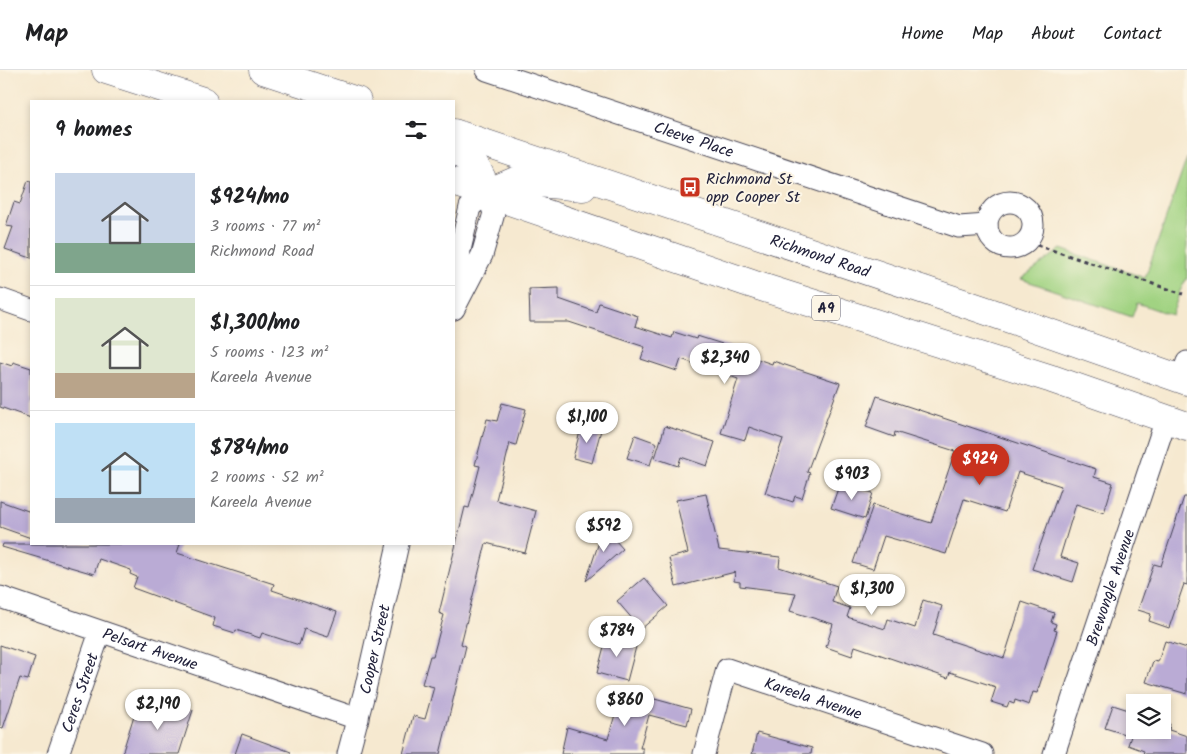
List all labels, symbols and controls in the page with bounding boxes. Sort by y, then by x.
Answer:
text: Map [25,15,68,54]
text: Home [901,20,944,49]
text: Map [972,20,1003,49]
text: About [1031,20,1075,49]
text: Contact [1103,20,1162,49]
text: 9 homes [55,114,132,147]
street label: Cleeve Place [650,115,737,165]
icon: filters [402,116,430,144]
place label: Richmond St opp Cooper St [706,167,801,210]
bus stop icon: Richmond St opp Cooper St [678,175,702,199]
text: $924/mo [210,181,289,214]
icon: home [95,193,155,253]
text: 3 rooms · 77 m² [210,214,320,239]
street label: Richmond Road [766,228,874,285]
text: Richmond Road [210,239,314,264]
road number: A9 [812,296,840,320]
text: $1,300/mo [210,307,300,340]
icon: home [95,318,155,378]
text: 5 rooms · 123 m² [210,340,329,365]
pin: $2,340 [684,342,766,385]
text: $2,340 [701,346,749,371]
text: Kareela Avenue [210,365,312,390]
pin: $1,100 [546,402,628,444]
text: $1,100 [567,405,607,430]
text: $784/mo [210,432,289,465]
icon: home [95,443,155,503]
pin: $924 [950,444,1010,486]
text: $924 [962,447,998,472]
pin: $903 [822,458,882,501]
text: $903 [835,462,869,487]
text: 2 rooms · 52 m² [210,465,324,490]
text: Kareela Avenue [210,490,312,515]
pin: $592 [574,510,634,553]
text: $592 [587,514,622,539]
street label: Brewongle Avenue [1080,526,1142,649]
pin: $1,300 [831,574,913,616]
text: $1,300 [850,577,894,602]
street label: Cooper Street [353,602,398,697]
pin: $784 [587,616,647,658]
text: $784 [599,619,635,644]
street label: Pelsart Avenue [99,622,201,678]
street label: Ceres Street [55,649,106,736]
street label: Kareela Avenue [761,671,865,727]
pin: $860 [595,684,655,727]
pin: $2,190 [117,688,199,731]
text: $860 [607,688,643,713]
text: $2,190 [136,692,180,717]
map controls [1126,694,1171,739]
button: layers [1126,694,1171,739]

